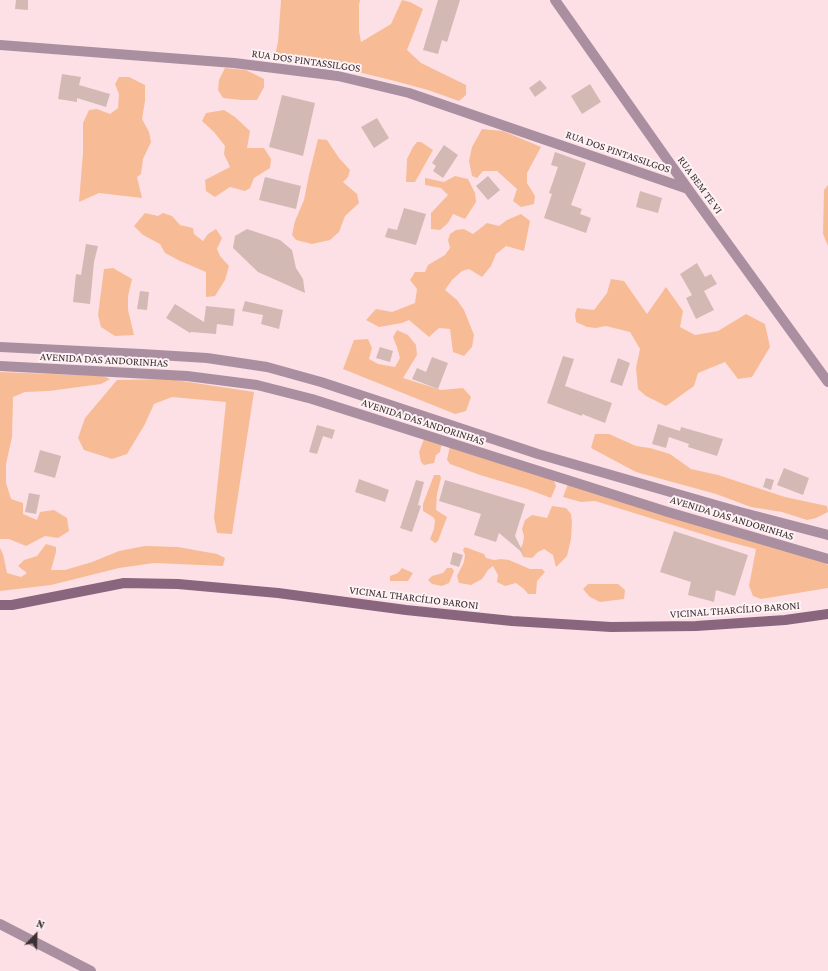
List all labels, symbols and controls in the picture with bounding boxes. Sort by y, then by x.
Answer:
street label: RUA DOS PINTASSILGOS [251,47,361,75]
street label: RUA DOS PINTASSILGOS [564,128,672,176]
street label: RUA BEM TE VI [675,154,725,216]
street label: AVENIDA DAS ANDORINHAS [39,350,169,370]
street label: AVENIDA DAS ANDORINHAS [360,396,486,448]
street label: AVENIDA DAS ANDORINHAS [669,493,795,543]
street label: VICINAL THARCÍLIO BARONI [349,584,479,612]
street label: VICINAL THARCÍLIO BARONI [670,599,800,621]
north arrow [16,915,56,955]
text: N [35,917,46,931]

